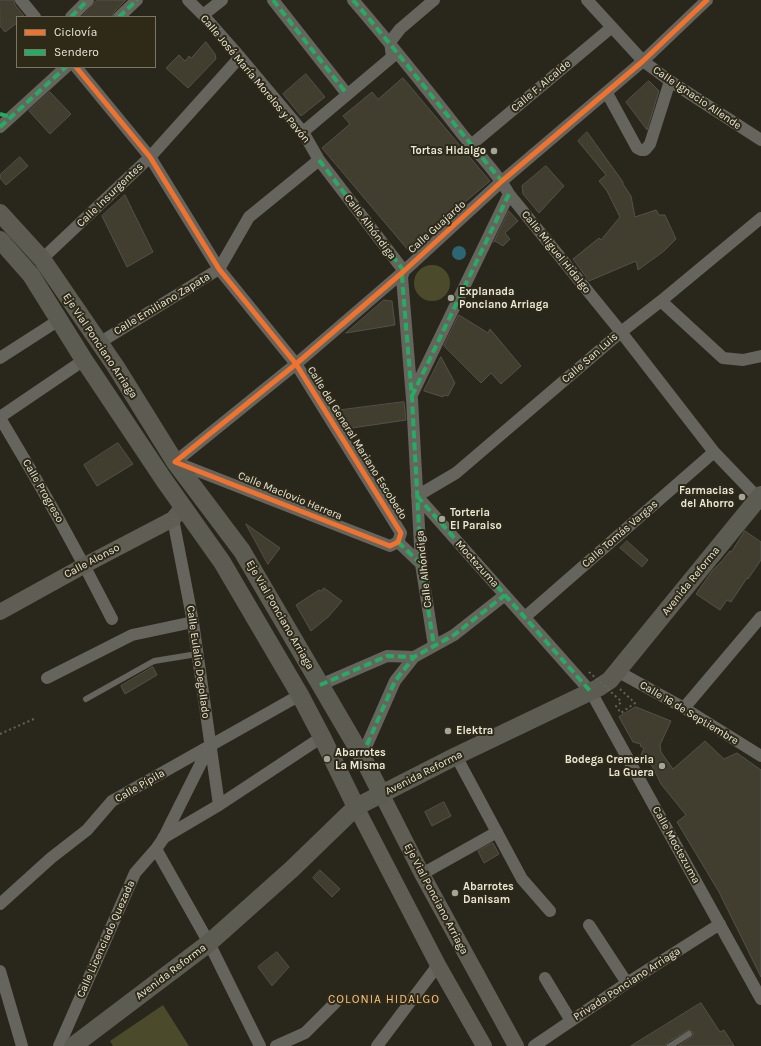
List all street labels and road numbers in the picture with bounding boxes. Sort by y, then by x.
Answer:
street label: Calle José María Morelos y Pavón [197,12,313,146]
street label: Calle F. Alcalde [508,57,574,115]
street label: Calle Ignacio Allende [650,64,744,132]
street label: Calle Insurgentes [74,160,146,230]
street label: Calle Alhóndiga [341,192,399,262]
street label: Calle Guajardo [405,198,469,256]
street label: Calle Miguel Hidalgo [519,208,593,296]
street label: Calle Emiliano Zapata [112,270,212,338]
street label: Eje Vial Ponciano Arriaga [60,291,140,401]
street label: Calle San Luis [559,330,621,386]
street label: Calle del General Mariano Escobedo [304,364,410,522]
street label: Calle Progreso [20,457,66,525]
street label: Calle Maclovio Herrera [236,469,344,523]
street label: Calle Tomás Vargas [579,497,661,571]
street label: Calle Alhóndiga [413,530,435,608]
street label: Moctezuma [452,538,502,590]
street label: Calle Alonso [62,541,122,581]
street label: Avenida Reforma [659,544,723,618]
street label: Eje Vial Ponciano Arriaga [243,558,317,672]
street label: Calle Eulalio Degollado [184,605,212,719]
street label: Calle 16 de Septiembre [637,678,741,748]
street label: Avenida Reforma [383,748,465,798]
street label: Calle Pípila [113,766,167,806]
street label: Calle Moctezuma [649,804,703,886]
street label: Eje Vial Ponciano Arriaga [401,841,471,957]
street label: Calle Licenciado Quezada [74,878,138,1000]
street label: Avenida Reforma [133,941,209,1003]
street label: Privada Ponciano Arriaga [571,944,683,1024]

